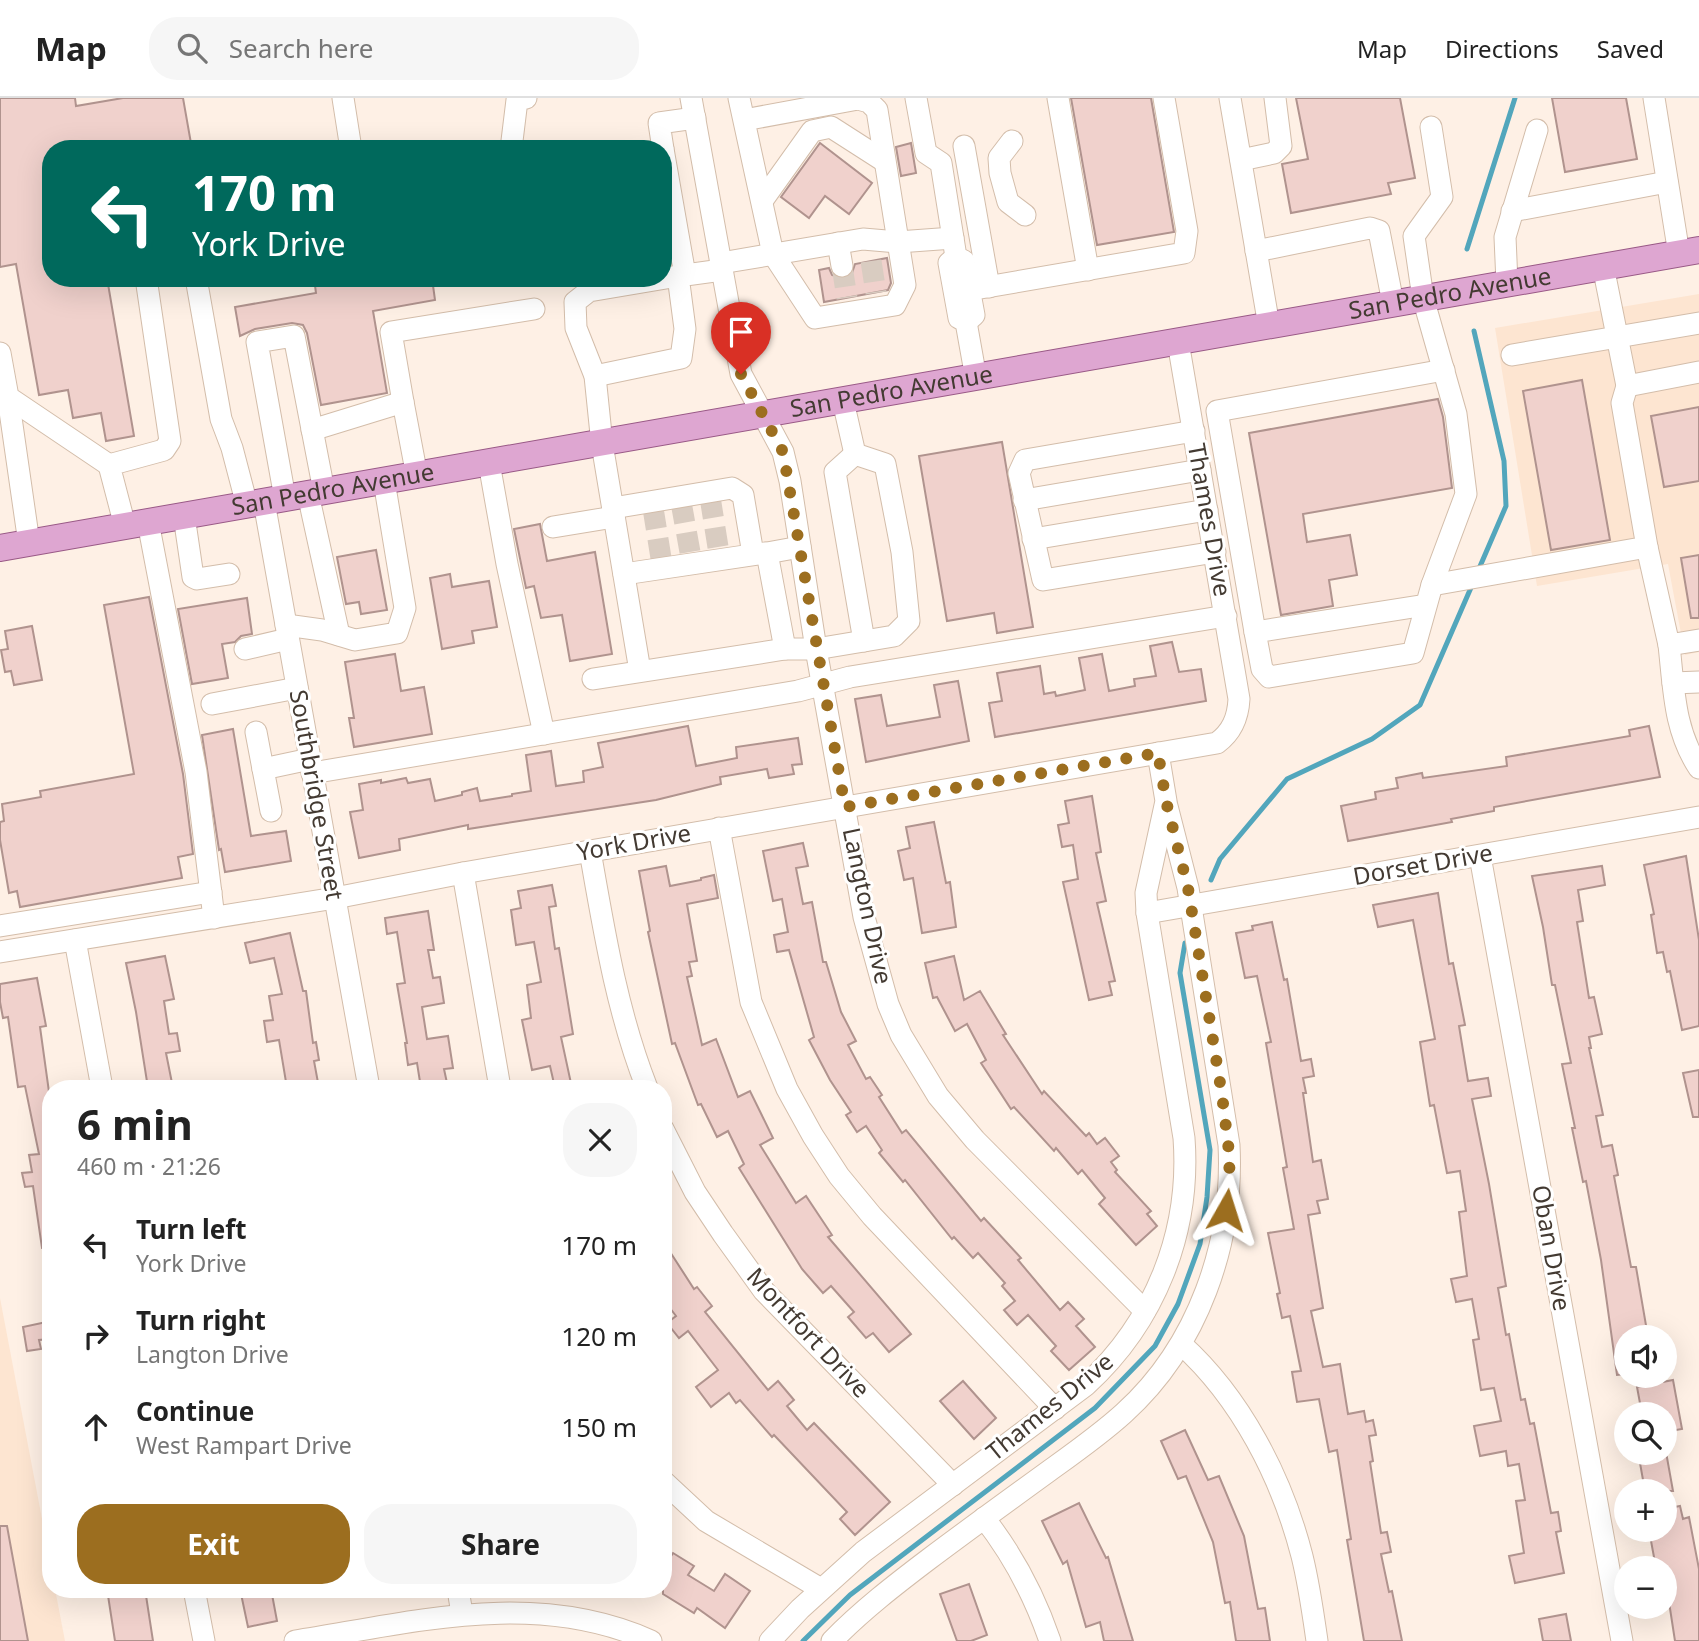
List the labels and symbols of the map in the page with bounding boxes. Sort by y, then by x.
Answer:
street label: San Pedro Avenue [1346,258,1553,326]
pin [711,302,771,374]
street label: San Pedro Avenue [787,356,995,424]
street label: Thames Drive [1181,441,1240,599]
street label: San Pedro Avenue [229,454,437,522]
street label: Southbridge Street [283,687,352,903]
street label: York Drive [574,815,693,868]
street label: Langton Drive [836,824,901,987]
street label: Dorset Drive [1350,835,1495,892]
position arrow [1189,1173,1263,1247]
street label: Oban Drive [1525,1182,1580,1313]
street label: Montfort Drive [740,1260,878,1404]
street label: Thames Drive [979,1344,1120,1467]

